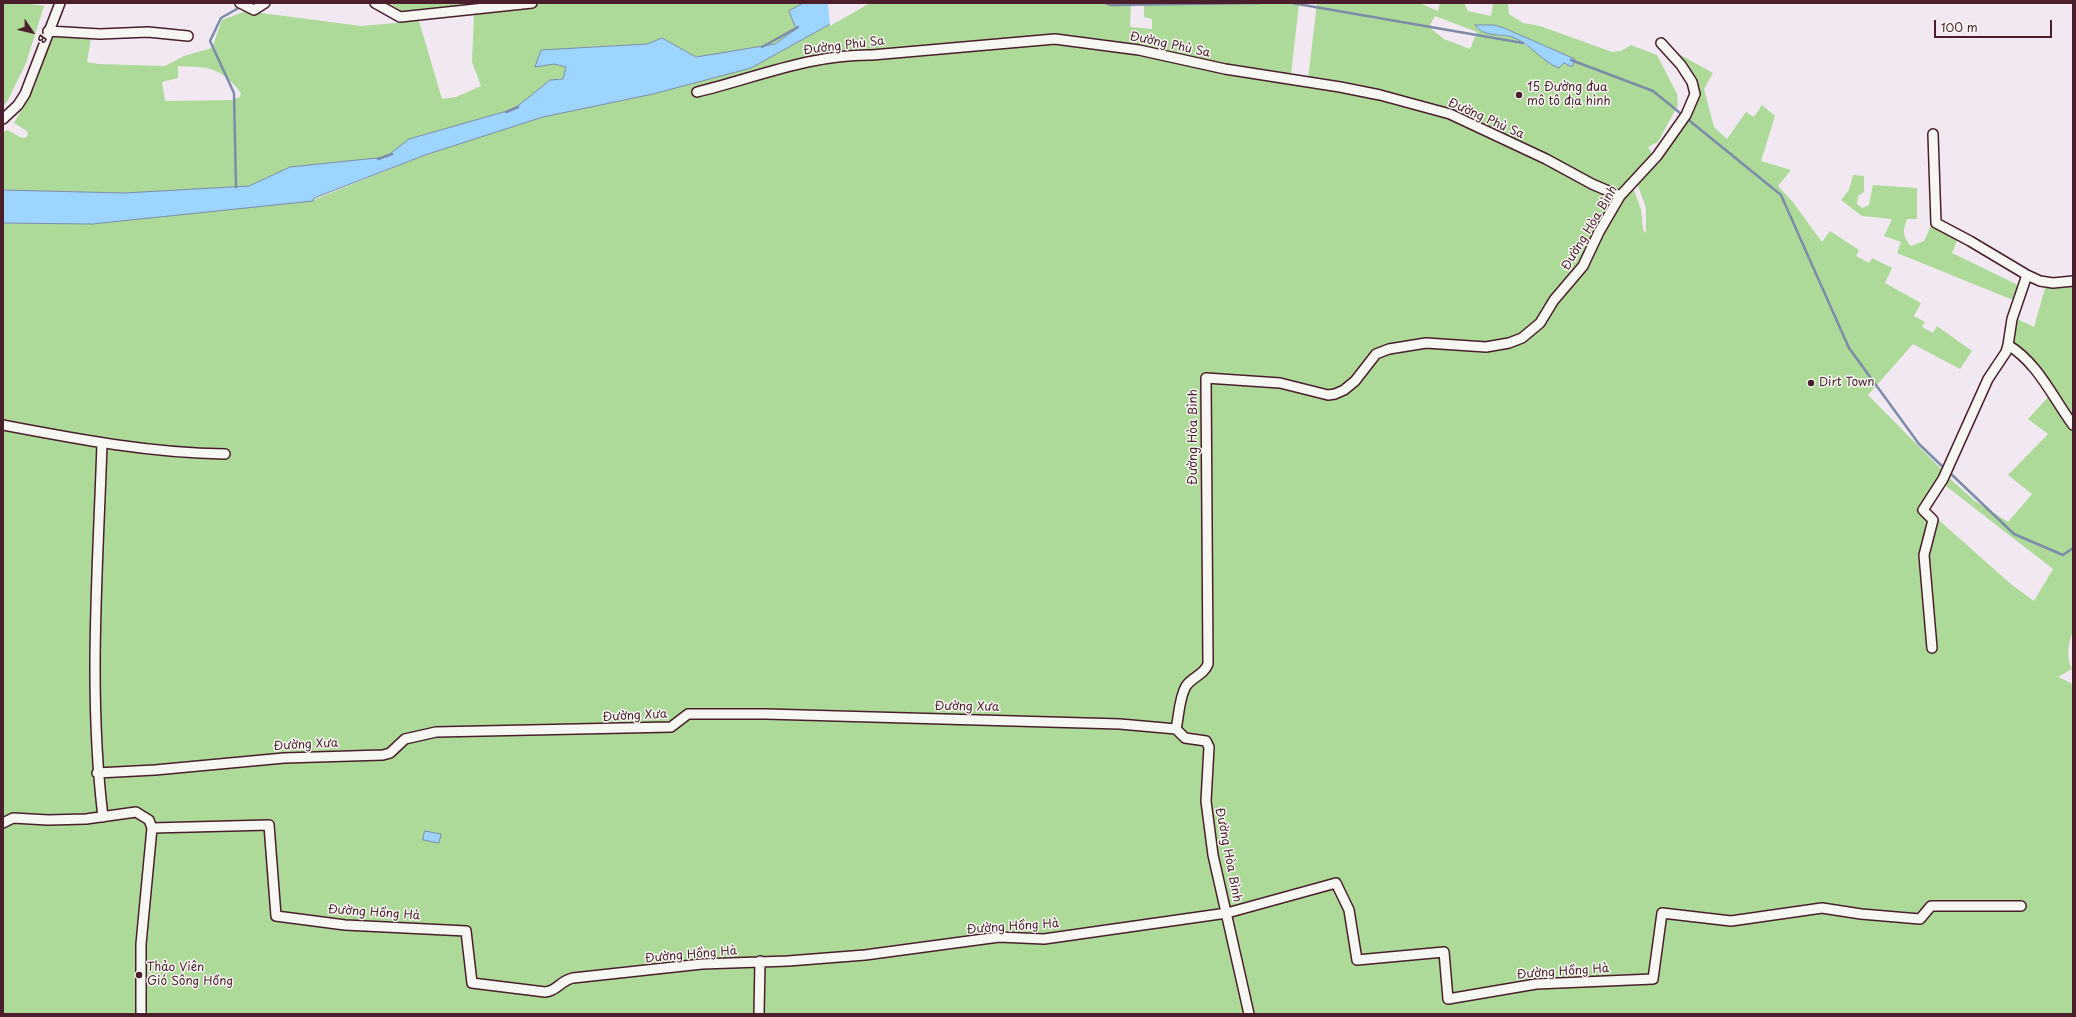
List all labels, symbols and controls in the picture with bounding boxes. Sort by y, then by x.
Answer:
north arrow [12,12,52,52]
scale bar [1936,12,2054,38]
text: 100 m [1941,18,1978,36]
street label: Đường Phù Sa [1128,29,1212,61]
text: B [33,31,51,47]
street label: Đường Phù Sa [803,34,885,58]
place label: 15 Đường đua mô tô địa hình [1527,81,1611,109]
marker: 15 Đường đua mô tô địa hình [1514,90,1524,100]
street label: Đường Phù Sa [1446,96,1526,142]
street label: Đường Hòa Bình [1559,183,1621,273]
place label: Dirt Town [1819,376,1875,390]
marker: Dirt Town [1806,378,1816,388]
street label: Đường Hòa Bình [1187,389,1201,485]
street label: Đường Xưa [935,699,999,715]
street label: Đường Xưa [602,707,668,725]
street label: Đường Xưa [273,736,339,754]
street label: Đường Hòa Bình [1212,806,1244,904]
street label: Đường Hồng Hà [327,903,421,923]
street label: Đường Hồng Hà [966,917,1060,937]
street label: Đường Hồng Hà [644,944,738,966]
place label: Thảo Viên Gió Sông Hồng [147,961,233,989]
street label: Đường Hồng Hà [1516,962,1610,982]
marker: Thảo Viên Gió Sông Hồng [134,970,144,980]

